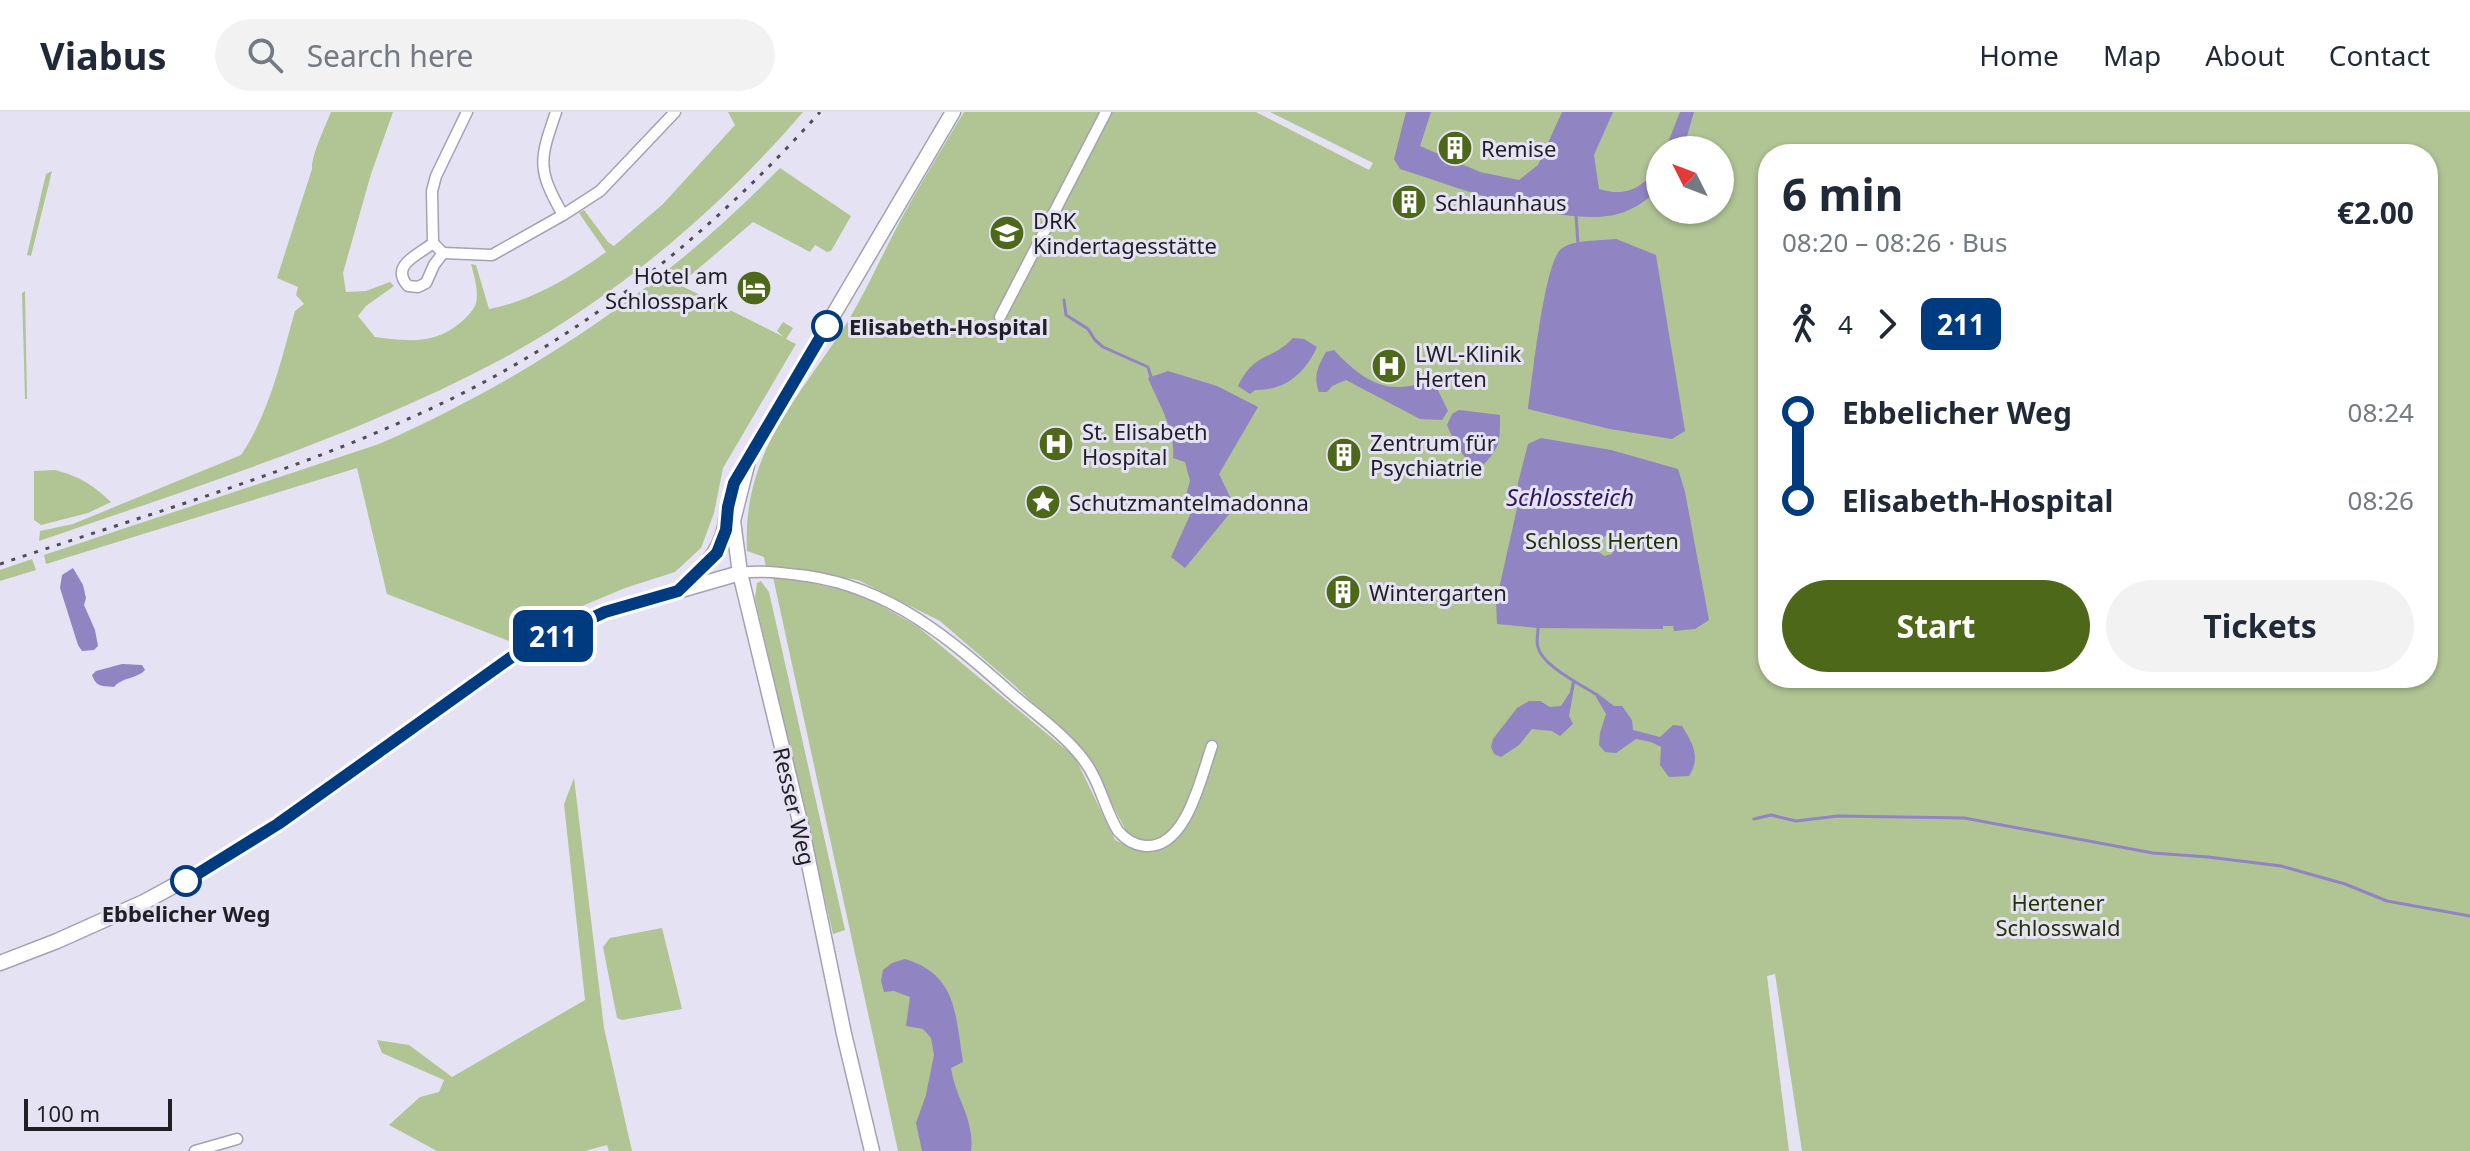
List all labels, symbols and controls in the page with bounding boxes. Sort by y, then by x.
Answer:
search box [215,19,775,91]
text: Viabus [40,29,167,81]
icon: search [243,33,287,77]
text: Search here [307,35,474,76]
text: Home [1979,36,2059,74]
text: Map [2103,36,2161,74]
text: About [2205,36,2285,74]
text: Contact [2329,36,2430,74]
building icon: Remise [1436,129,1474,167]
place label: Remise [1481,133,1556,163]
north arrow [1646,136,1734,224]
map controls [1646,136,1734,224]
text: 6 min [1782,164,1903,224]
building icon: Schlaunhaus [1390,183,1428,221]
place label: Schlaunhaus [1435,187,1567,217]
text: €2.00 [2337,192,2414,233]
place label: DRK Kindertagesstätte [1033,205,1217,260]
school or university icon: DRK Kindertagesstätte [988,214,1026,252]
text: 08:20 – 08:26 · Bus [1782,224,2007,260]
place label: Hotel am Schlosspark [605,260,728,315]
hotel icon: Hotel am Schlosspark [735,269,773,307]
icon: walk [1782,302,1826,346]
icon: forward [1865,302,1909,346]
text: 211 [1937,305,1985,343]
text: 4 [1838,306,1853,342]
marker: Elisabeth-Hospital [812,311,842,341]
place label: Elisabeth-Hospital [849,311,1048,341]
place label: LWL-Klinik Herten [1415,338,1521,393]
hospital icon: LWL-Klinik Herten [1370,347,1408,385]
text: Ebbelicher Weg [1842,392,2072,433]
text: 08:24 [2348,394,2414,430]
place label: St. Elisabeth Hospital [1082,416,1208,471]
hospital icon: St. Elisabeth Hospital [1037,425,1075,463]
place label: Zentrum für Psychiatrie [1370,427,1496,482]
building icon: Zentrum für Psychiatrie [1325,436,1363,474]
water label: Schlossteich [1506,480,1634,513]
text: Elisabeth-Hospital [1842,480,2113,521]
text: 08:26 [2348,482,2414,518]
place icon: Schutzmantelmadonna [1024,483,1062,521]
place label: Schutzmantelmadonna [1069,487,1309,517]
park label: Schloss Herten [1525,525,1679,555]
building icon: Wintergarten [1324,573,1362,611]
place label: Wintergarten [1369,577,1507,607]
button: Start [1782,580,2090,672]
button: Tickets [2106,580,2414,672]
line badge: 211 [507,610,599,662]
text: 211 [529,617,577,655]
street label: Resser Weg [767,744,823,868]
marker: Ebbelicher Weg [171,866,201,896]
park label: Hertener Schlosswald [1995,887,2121,942]
place label: Ebbelicher Weg [102,898,270,928]
scale bar [24,1095,172,1131]
text: 100 m [36,1098,100,1128]

